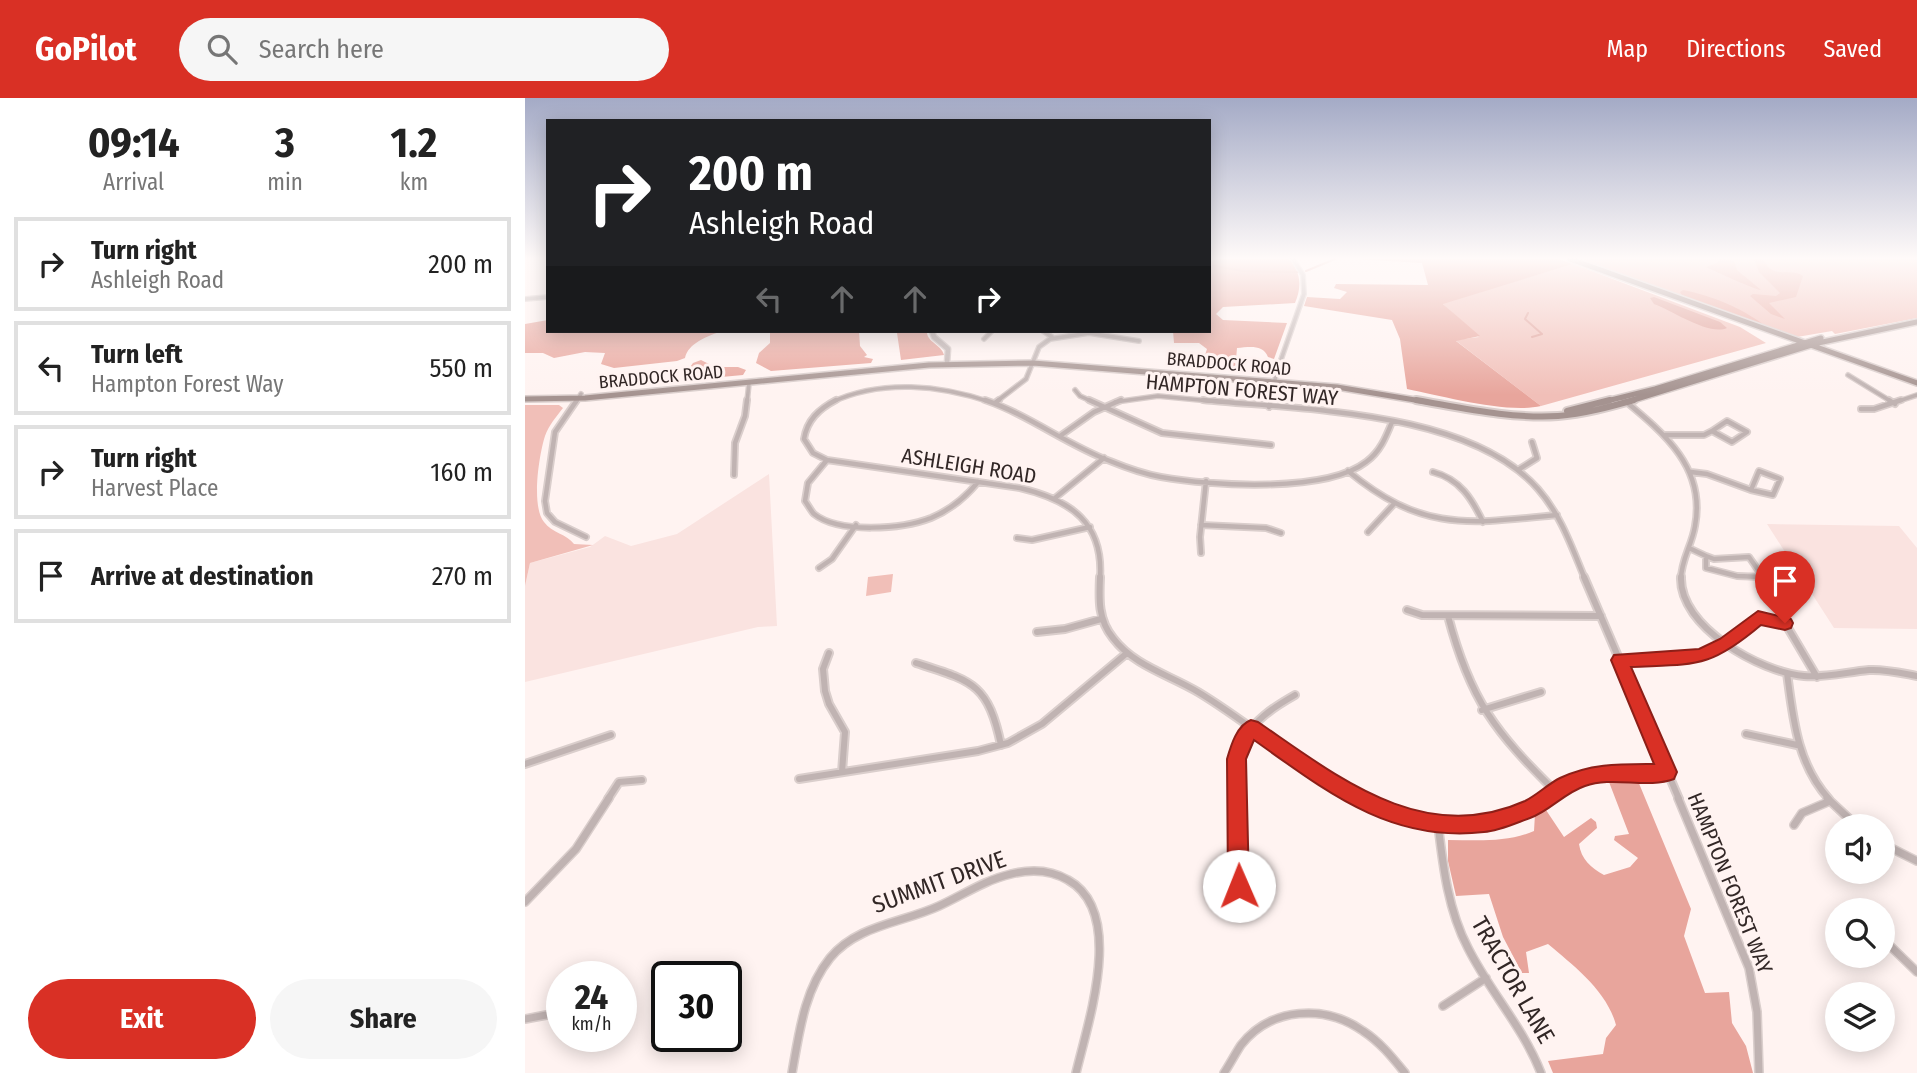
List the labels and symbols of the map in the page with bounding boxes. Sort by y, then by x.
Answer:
street label: BRADDOCK ROAD [1166,348,1292,380]
street label: BRADDOCK ROAD [598,361,724,393]
street label: HAMPTON FOREST WAY [1145,369,1340,411]
street label: ASHLEIGH ROAD [900,443,1038,489]
pin [1755,551,1815,623]
street label: HAMPTON FOREST WAY [1682,789,1778,978]
street label: SUMMIT DRIVE [868,845,1010,919]
position arrow [1202,849,1276,923]
street label: TRACTOR LANE [1465,912,1561,1048]
speed limit sign: 30 [651,961,742,1052]

